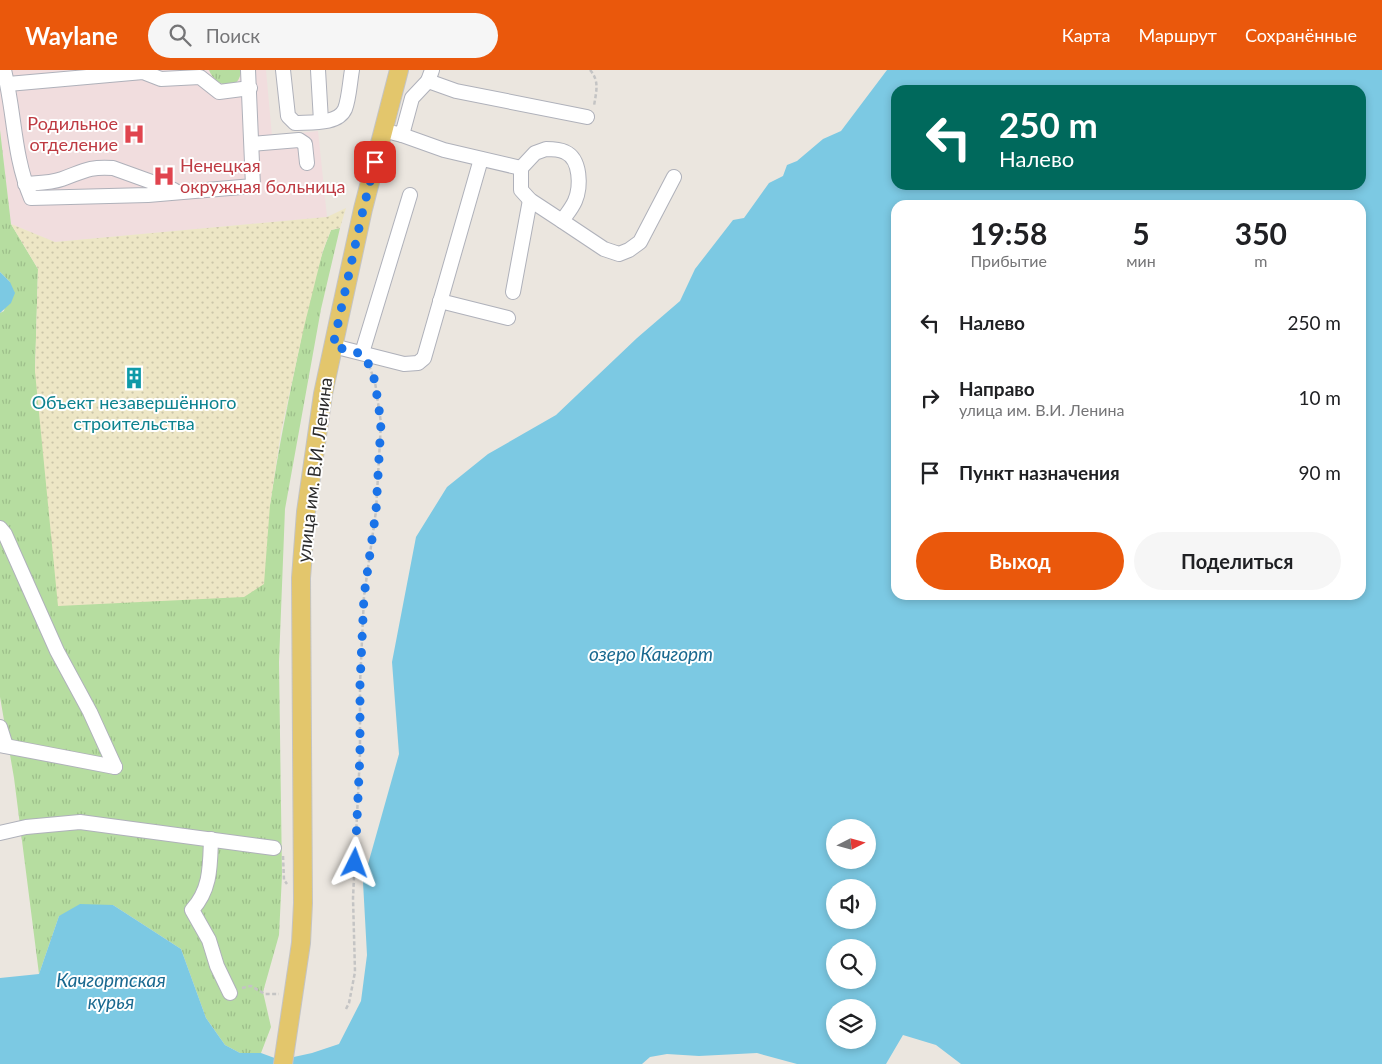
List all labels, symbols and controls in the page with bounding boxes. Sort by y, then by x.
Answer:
search box [148,13,498,58]
text: Waylane [25,21,118,50]
icon: search [166,21,194,49]
text: Поиск [206,24,260,47]
text: Карта [1062,24,1110,46]
text: Маршрут [1138,24,1217,46]
text: Сохранённые [1245,24,1357,46]
text: 250 m [999,103,1098,145]
icon: left [916,105,981,170]
place label: Родильное отделение [27,112,118,155]
hospital icon: Родильное отделение [121,121,147,147]
pin [354,141,396,183]
text: Налево [999,145,1074,172]
icon: arrive [361,148,389,176]
place label: Ненецкая окружная больница [180,154,345,197]
hospital icon: Ненецкая окружная больница [151,163,177,189]
text: 19:58 [970,215,1047,251]
text: 5 [1132,215,1150,251]
text: 350 [1235,215,1287,251]
text: Прибытие [970,251,1047,270]
text: мин [1126,251,1156,270]
text: m [1254,251,1267,270]
icon: left [916,309,944,337]
text: Налево [959,311,1025,334]
text: 250 m [1287,311,1341,334]
building icon: Объект незавершённого строительства [121,365,147,391]
street label: улица им. В.И. Ленина [292,376,336,564]
text: Направо [959,377,1035,400]
icon: right [916,384,944,412]
text: 10 m [1298,386,1341,409]
place label: Объект незавершённого строительства [32,391,236,434]
text: улица им. В.И. Ленина [959,400,1124,419]
icon: arrive [916,459,944,487]
text: Пункт назначения [959,461,1120,484]
text: 90 m [1298,461,1341,484]
button: Выход [916,532,1124,590]
button: Поделиться [1134,532,1341,590]
water label: озеро Качгорт [589,642,713,665]
north arrow [826,819,876,869]
map controls [826,819,876,1049]
position arrow [328,836,380,888]
button: sound [826,879,876,929]
button: search [826,939,876,989]
water label: Качгортская курья [56,968,166,1013]
button: layers [826,999,876,1049]

